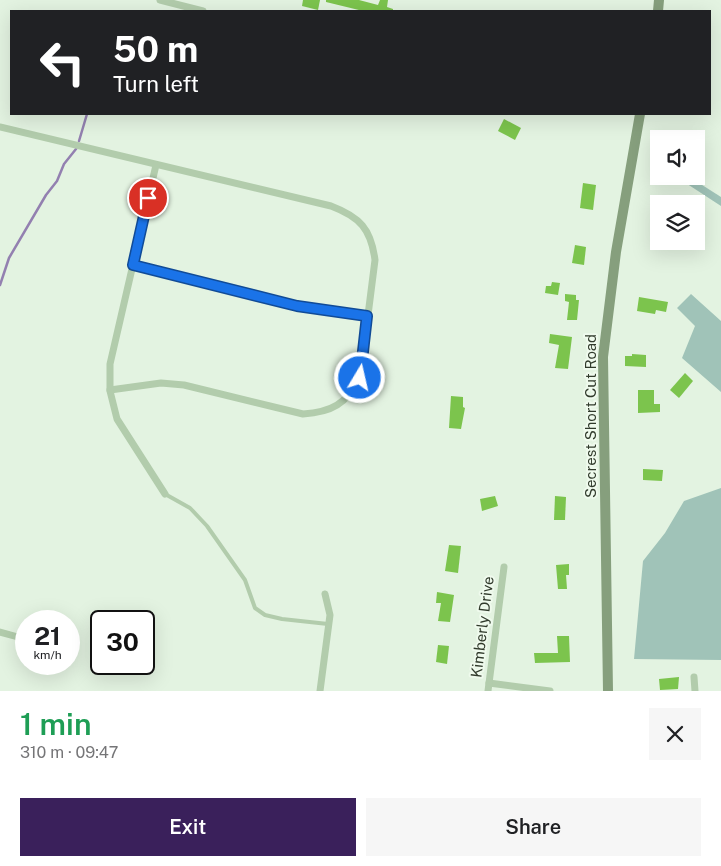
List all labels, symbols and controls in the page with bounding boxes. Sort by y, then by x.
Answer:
text: 50 m [113,29,198,70]
icon: left [30,30,95,95]
text: Turn left [113,71,199,97]
map controls [650,130,705,250]
button: sound [650,130,705,185]
pin [127,177,169,219]
icon: arrive [134,184,162,212]
button: layers [650,195,705,250]
street label: Secrest Short Cut Road [582,334,599,498]
position arrow [333,351,385,403]
street label: Kimberly Drive [467,575,497,679]
speed limit sign: 30 [90,610,155,675]
text: 21 [34,621,61,651]
text: km/h [33,648,62,662]
text: 1 min [20,706,91,742]
button: close [649,708,701,760]
text: 310 m · 09:47 [20,743,118,762]
button: Exit [20,798,356,856]
button: Share [366,798,701,856]

